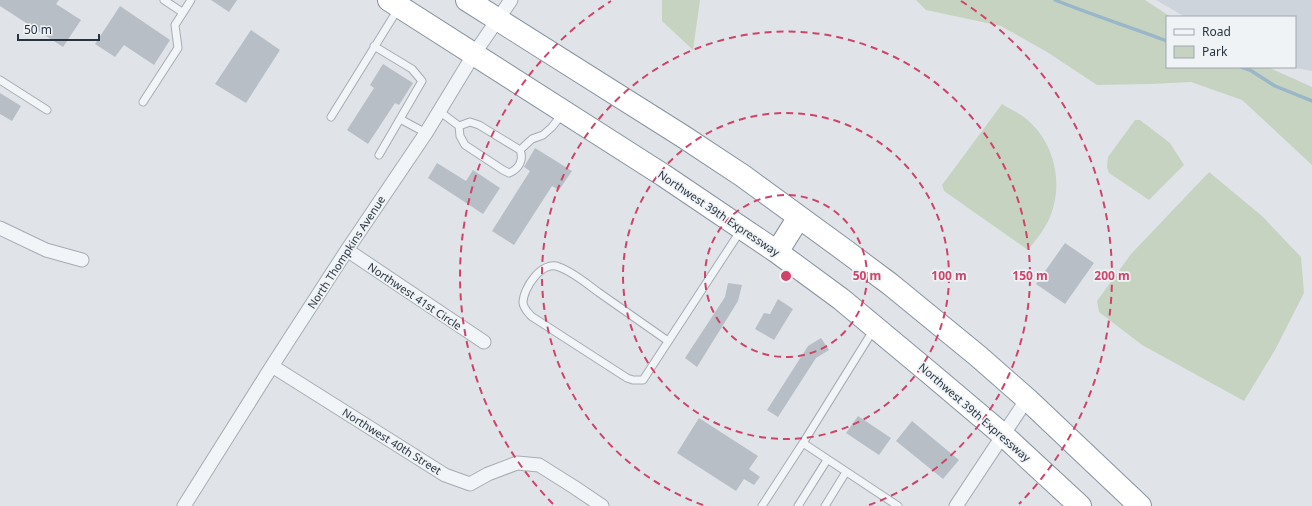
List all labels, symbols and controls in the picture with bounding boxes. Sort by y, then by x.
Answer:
scale bar [18,16,99,42]
legend [1166,16,1296,68]
text: 50 m [24,21,52,38]
text: Road [1202,23,1231,40]
text: Park [1202,43,1228,60]
street label: Northwest 39th Expressway [655,167,783,260]
street label: North Thompkins Avenue [304,193,388,311]
street label: Northwest 41st Circle [365,259,465,333]
text: 50 m [853,267,881,284]
text: 100 m [931,267,967,284]
text: 150 m [1012,267,1048,284]
text: 200 m [1094,267,1130,284]
centre of rings [779,269,793,283]
street label: Northwest 39th Expressway [916,359,1034,465]
street label: Northwest 40th Street [340,404,444,478]

